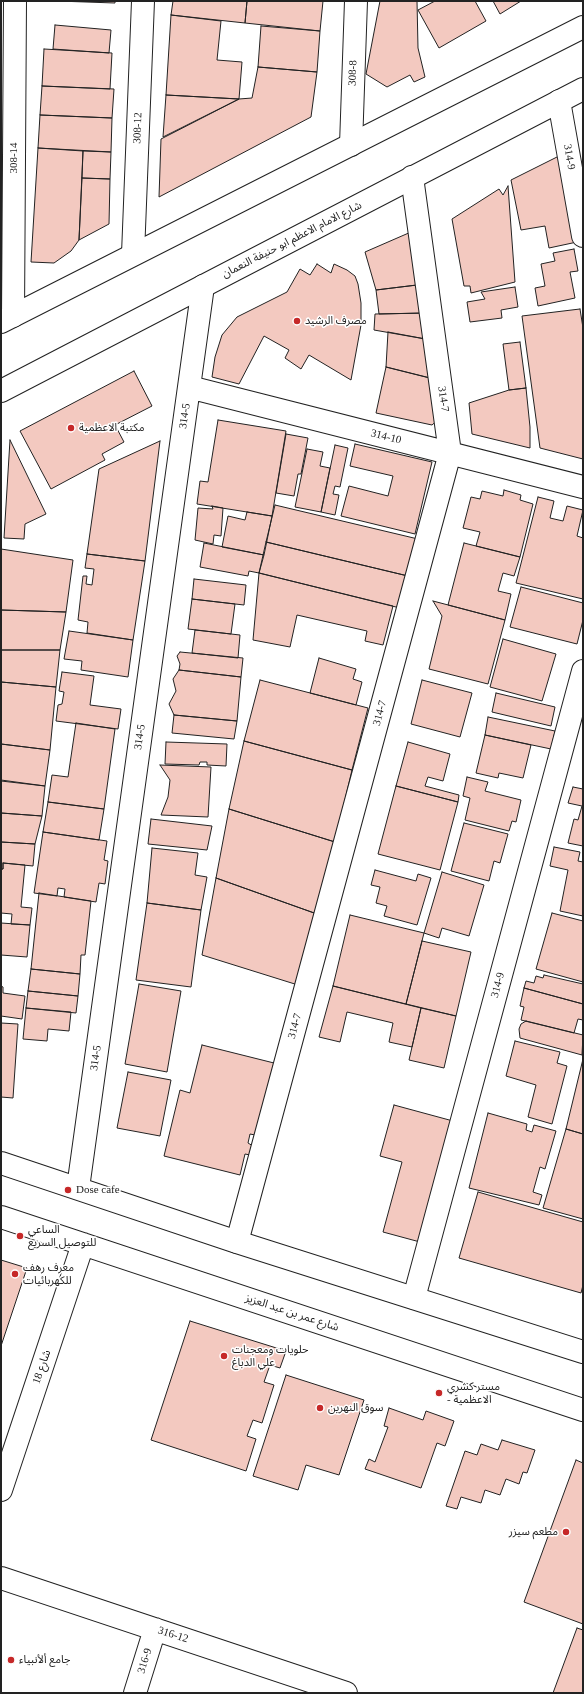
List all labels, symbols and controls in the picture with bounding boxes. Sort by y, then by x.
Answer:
street label: 308-8 [346,60,360,86]
street label: 308-12 [131,112,145,144]
street label: 308-14 [7,142,21,174]
street label: 314-9 [560,143,578,171]
street label: شارع الامام الاعظم ابو حنيفة النعمان [220,199,364,281]
place label: مصرف الرشيد [305,314,367,328]
marker: مصرف الرشيد [292,316,302,326]
street label: 314-7 [435,385,451,413]
street label: 314-5 [177,402,193,430]
place label: مكتبة الاعظمية [79,421,145,435]
marker: مكتبة الاعظمية [66,423,76,433]
street label: 314-10 [369,427,403,447]
street label: 314-7 [370,699,390,727]
street label: 314-5 [132,723,148,751]
street label: 314-9 [488,971,508,999]
street label: 314-7 [285,1012,305,1040]
street label: 314-5 [88,1044,104,1072]
place label: Dose cafe [76,1183,120,1197]
marker: Dose cafe [63,1185,73,1195]
place label: الساعي للتوصيل السريع [28,1223,96,1249]
marker: الساعي للتوصيل السريع [15,1231,25,1241]
place label: معرف رهف للكهربائيات [23,1261,74,1287]
marker: معرف رهف للكهربائيات [10,1269,20,1279]
street label: شارع عمر بن عبد العزيز [243,1292,341,1334]
place label: حلويات ومعجنات علي الدباغ [232,1343,308,1369]
street label: شارع 18 [30,1348,54,1386]
marker: حلويات ومعجنات علي الدباغ [219,1351,229,1361]
place label: مستر كشري - الاعظمية [447,1380,500,1406]
marker: مستر كشري - الاعظمية [434,1388,444,1398]
place label: سوق النهرين [328,1401,383,1415]
marker: سوق النهرين [315,1403,325,1413]
place label: مطعم سيزر [509,1525,558,1539]
marker: مطعم سيزر [561,1527,571,1537]
street label: 316-12 [156,1624,190,1646]
street label: 316-9 [135,1647,155,1675]
place label: جامع ألأنبياء [19,1653,71,1667]
marker: جامع ألأنبياء [6,1655,16,1665]

